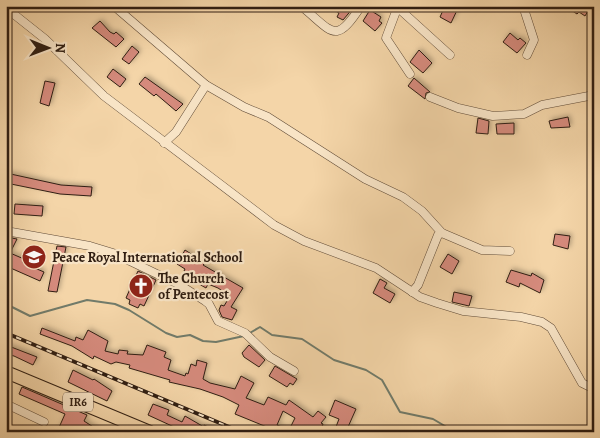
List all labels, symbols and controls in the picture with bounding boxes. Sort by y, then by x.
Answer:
north arrow [22,22,72,72]
text: N [51,43,70,53]
school or university icon: Peace Royal International School [21,244,47,270]
place label: Peace Royal International School [52,248,243,267]
place label: The Church of Pentecost [158,269,229,304]
church icon: The Church of Pentecost [128,273,154,299]
road number: IR6 [63,392,93,412]

